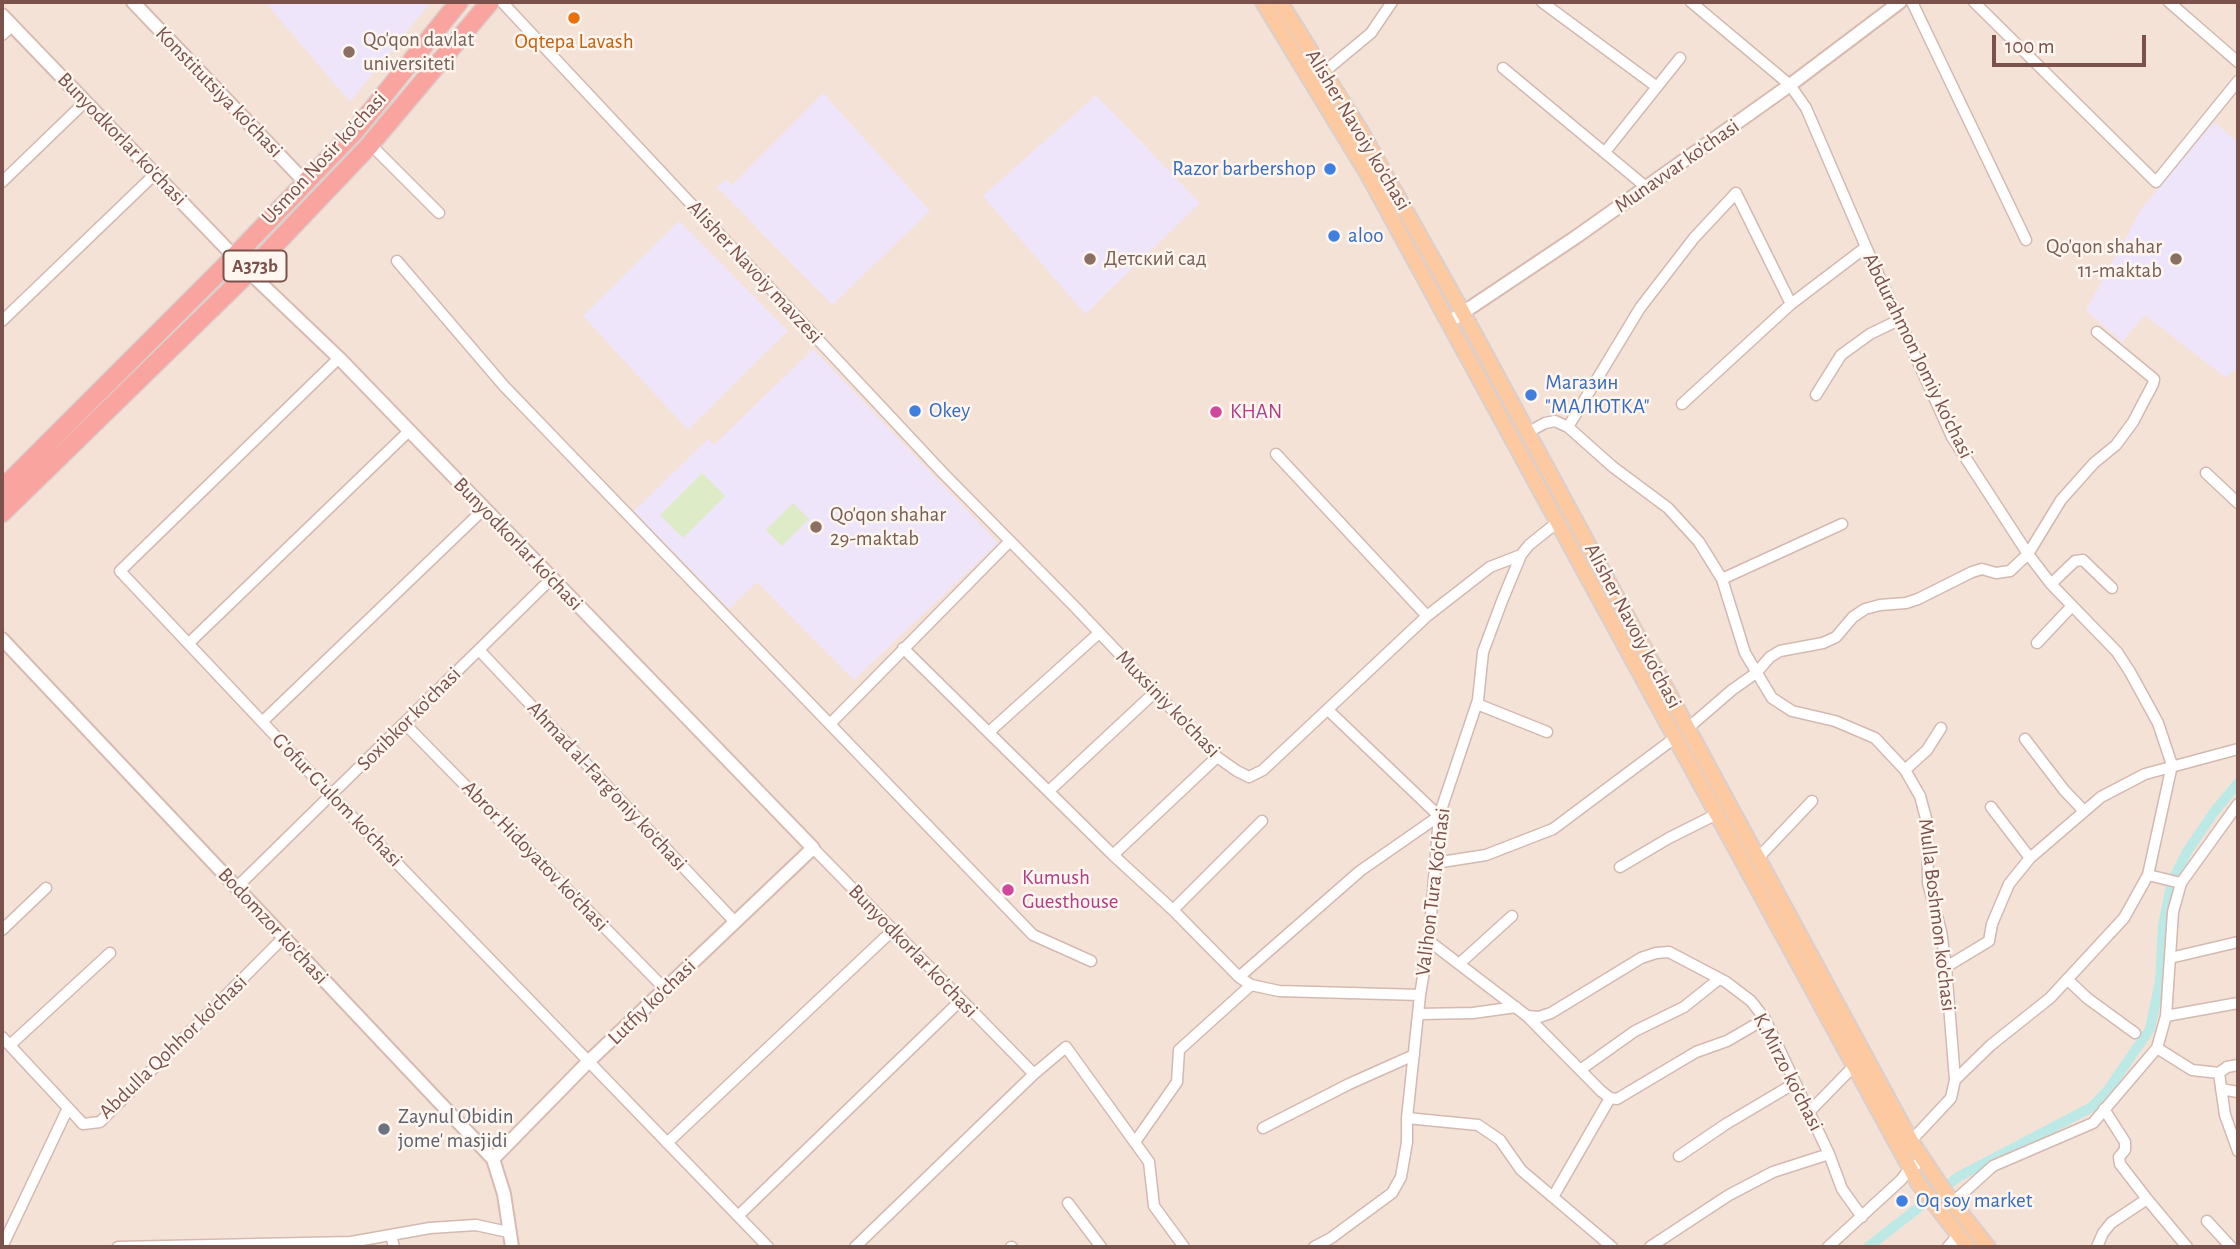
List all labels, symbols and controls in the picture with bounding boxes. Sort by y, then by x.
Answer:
marker: Oqtepa Lavash [566,10,582,26]
street label: Konstitutsiya ko'chasi [150,21,288,163]
scale bar [1995,21,2149,65]
place label: Qo'qon davlat universiteti [363,27,474,77]
place label: Oqtepa Lavash [514,29,634,55]
text: 100 m [2005,36,2055,57]
marker: Qo'qon davlat universiteti [341,44,357,60]
street label: Alisher Navoiy ko'chasi [1300,45,1416,215]
street label: Bunyodkorlar ko'chasi [52,67,192,211]
street label: Usmon Nosir ko'chasi [256,86,392,230]
street label: Munavvar ko'chasi [1610,114,1744,218]
place label: Razor barbershop [1172,156,1316,182]
marker: Razor barbershop [1322,161,1338,177]
street label: Alisher Navoiy mavzesi [682,195,828,349]
place label: aloo [1348,223,1384,249]
marker: aloo [1326,228,1342,244]
place label: Qo'qon shahar 11-maktab [2046,234,2162,284]
place label: Детский сад [1104,246,1207,272]
street label: Abdurahmon Jomiy ko'chasi [1857,249,1979,463]
road number: A373b [224,250,286,282]
marker: Детский сад [1082,251,1098,267]
marker: Qo'qon shahar 11-maktab [2168,251,2184,267]
place label: Магазин "МАЛЮТКА" [1545,370,1650,420]
marker: Магазин "МАЛЮТКА" [1523,387,1539,403]
place label: Okey [929,398,970,424]
place label: KHAN [1230,399,1282,425]
marker: Okey [907,403,923,419]
marker: KHAN [1208,404,1224,420]
street label: Bunyodkorlar ko'chasi [448,472,588,616]
place label: Qo'qon shahar 29-maktab [830,502,946,552]
marker: Qo'qon shahar 29-maktab [808,519,824,535]
street label: Alisher Navoiy ko'chasi [1579,539,1687,713]
street label: Muxsiniy ko'chasi [1110,645,1226,763]
street label: Soxibkor ko'chasi [352,662,466,776]
street label: Ahmad al-Farg'oniy ko'chasi [522,696,692,876]
street label: G'ofur G'ulom ko'chasi [266,728,408,872]
street label: Abror Hidoyatov ko'chasi [456,775,614,937]
street label: Valihon Tura Ko'chasi [1410,806,1456,978]
street label: Mulla Boshmon ko'chasi [1913,817,1961,1013]
street label: Bodomzor ko'chasi [212,862,334,990]
place label: Kumush Guesthouse [1022,865,1118,915]
street label: Bunyodkorlar ko'chasi [843,879,983,1023]
marker: Kumush Guesthouse [1000,882,1016,898]
street label: Lutfiy ko'chasi [603,954,701,1050]
street label: Abdulla Qohhor ko'chasi [94,970,252,1124]
street label: K.Mirzo ko'chasi [1747,1009,1829,1135]
place label: Zaynul Obidin jome' masjidi [398,1104,514,1154]
marker: Zaynul Obidin jome' masjidi [376,1121,392,1137]
place label: Oq soy market [1916,1188,2032,1214]
marker: Oq soy market [1894,1193,1910,1209]

